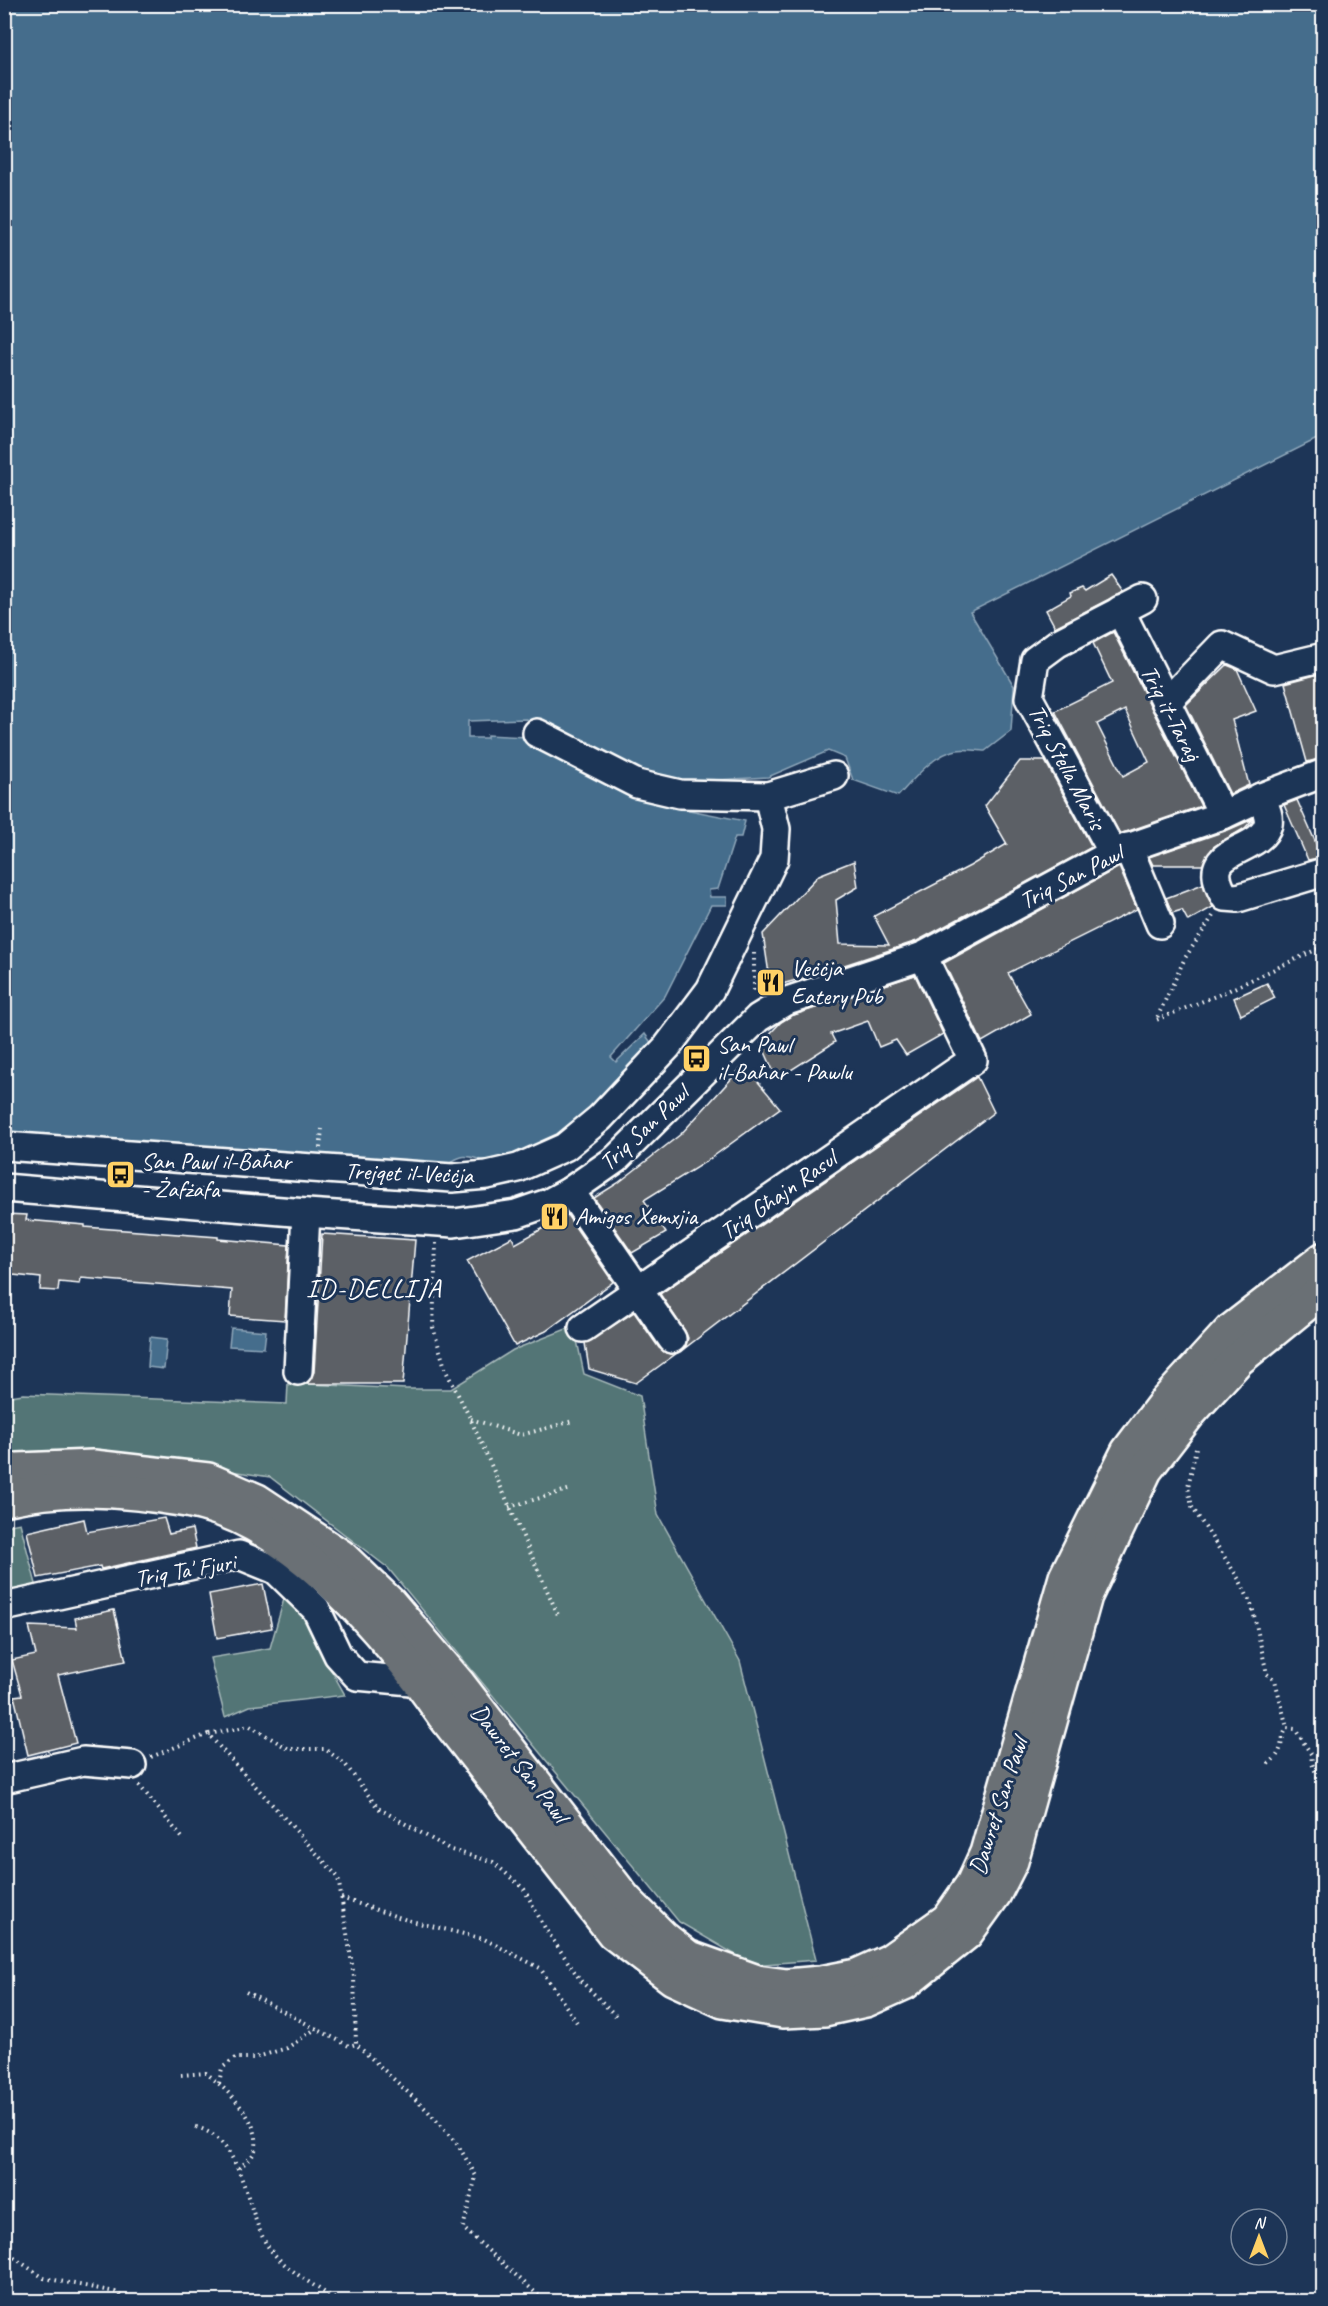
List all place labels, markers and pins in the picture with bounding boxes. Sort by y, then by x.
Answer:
place label: Veċċja Eatery Pub [791,953,884,1011]
restaurant icon: Veċċja Eatery Pub [754,966,786,998]
place label: San Pawl il-Baħar - Pawlu [717,1029,854,1087]
bus stop icon: San Pawl il-Baħar - Pawlu [680,1042,712,1074]
place label: San Pawl il-Baħar - Żafżafa [141,1146,293,1204]
bus stop icon: San Pawl il-Baħar - Żafżafa [104,1159,136,1191]
restaurant icon: Amigos Xemxjia [538,1200,570,1232]
place label: Amigos Xemxjia [575,1201,698,1231]

